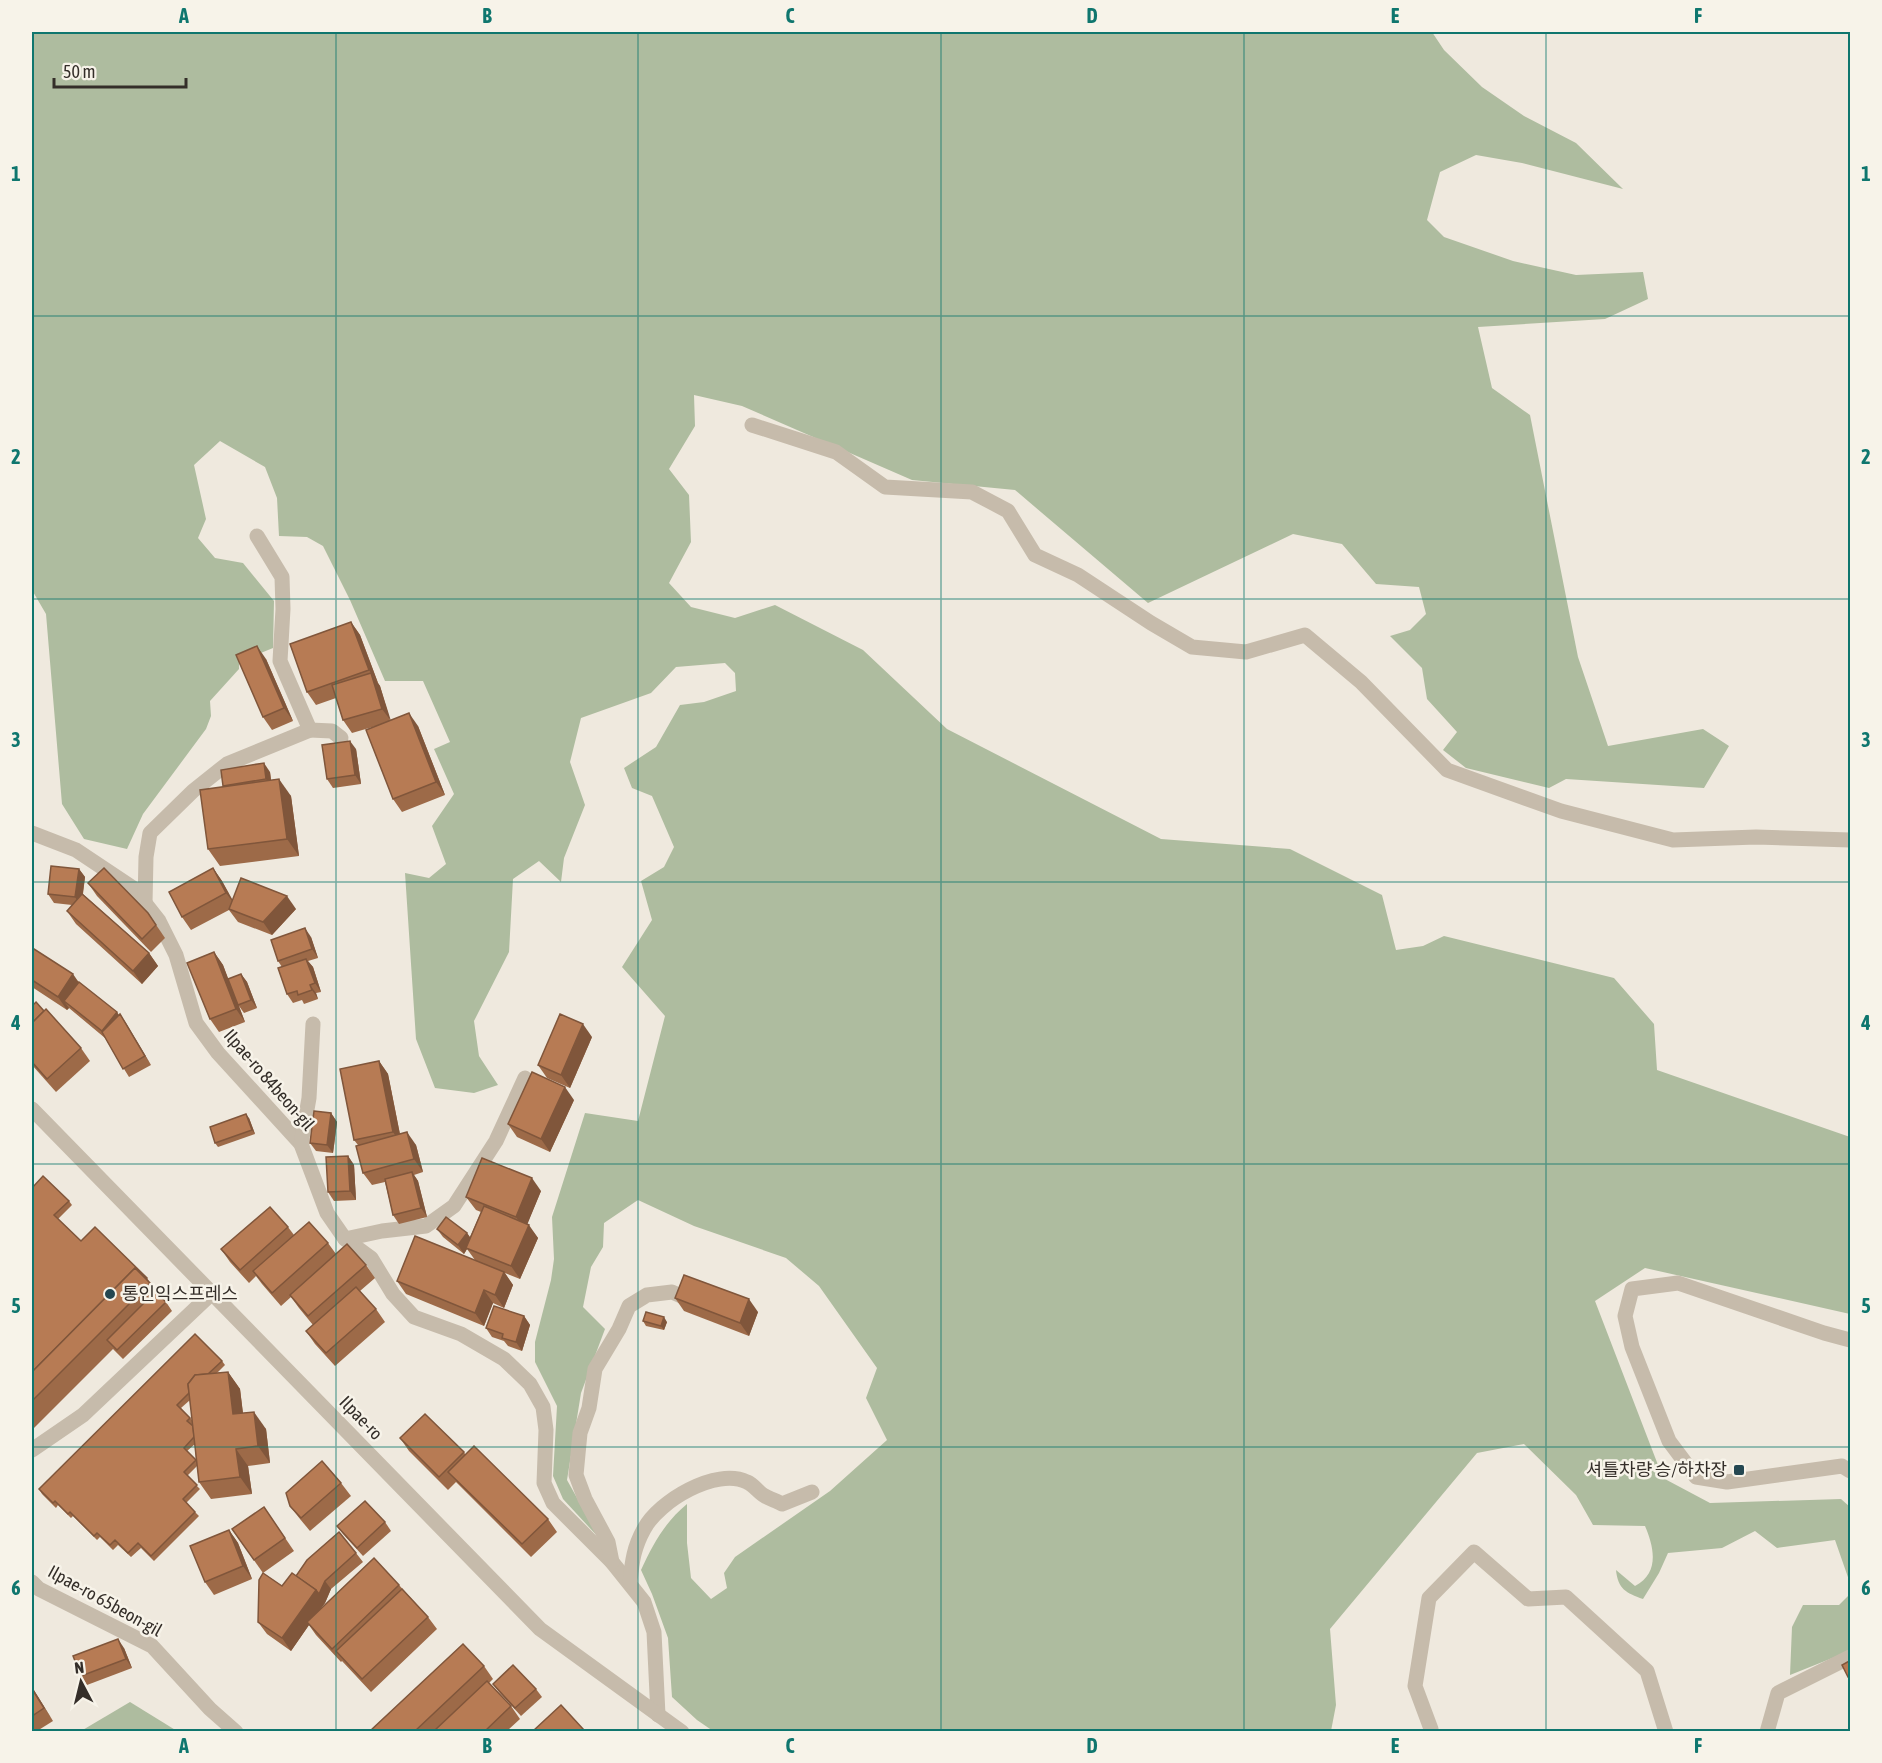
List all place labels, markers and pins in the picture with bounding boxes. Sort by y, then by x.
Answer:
place label: 통인익스프레스 [122,1283,238,1304]
marker: 통인익스프레스 [103,1287,117,1301]
place label: 셔틀차량 승/하차장 [1586,1459,1727,1480]
marker: 셔틀차량 승/하차장 [1732,1463,1746,1477]

